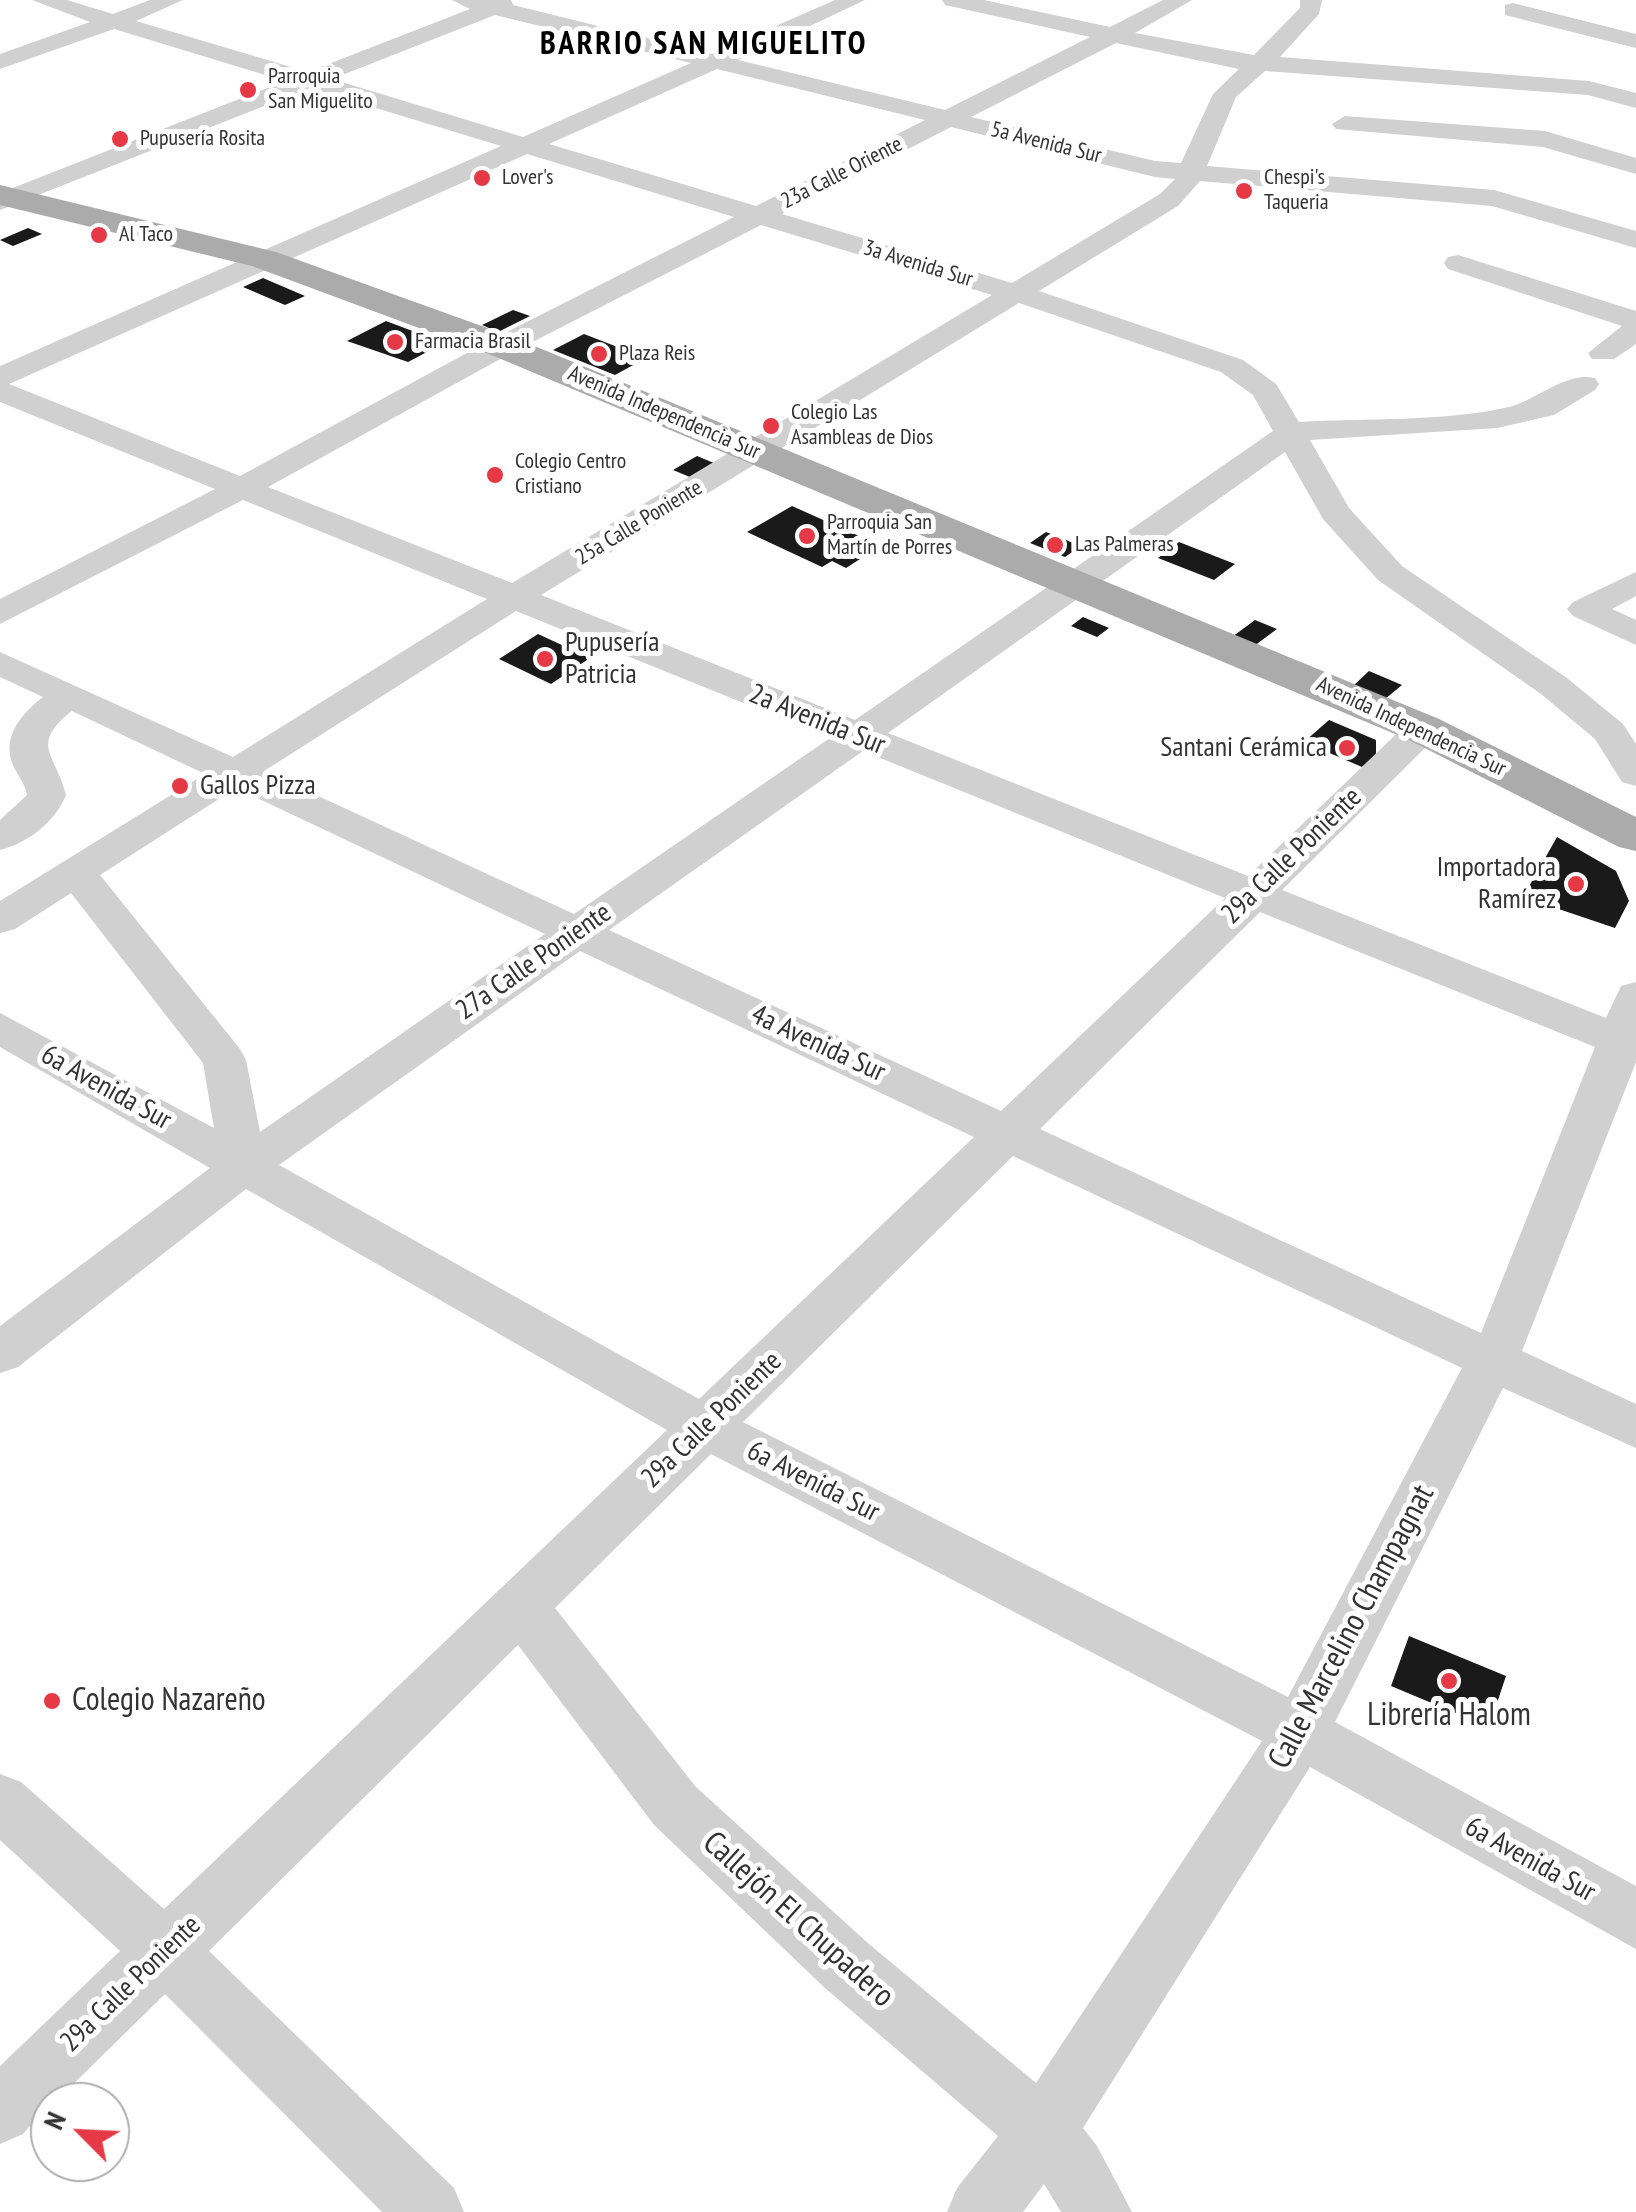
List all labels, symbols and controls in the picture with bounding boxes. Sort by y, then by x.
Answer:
district label: BARRIO SAN MIGUELITO [540,26,868,64]
place label: Parroquia San Miguelito [268,64,373,116]
marker: Parroquia San Miguelito [237,79,259,101]
street label: 5a Avenida Sur [988,117,1104,169]
place label: Pupusería Rosita [140,126,265,152]
marker: Pupusería Rosita [109,128,131,150]
street label: 23a Calle Oriente [777,131,907,215]
place label: Lover's [502,165,553,191]
place label: Chespi's Taqueria [1264,165,1329,216]
marker: Lover's [471,167,493,189]
marker: Chespi's Taqueria [1233,180,1255,202]
place label: Al Taco [119,222,173,248]
marker: Al Taco [88,224,110,246]
street label: 3a Avenida Sur [860,235,976,293]
place label: Farmacia Brasil [415,329,531,355]
marker: Farmacia Brasil [384,331,406,353]
place label: Plaza Reis [619,341,695,367]
marker: Plaza Reis [588,343,610,365]
street label: Avenida Independencia Sur [564,361,764,465]
place label: Colegio Las Asambleas de Dios [791,400,933,452]
marker: Colegio Las Asambleas de Dios [760,415,782,437]
place label: Colegio Centro Cristiano [515,449,626,501]
marker: Colegio Centro Cristiano [484,464,506,486]
street label: 25a Calle Poniente [571,475,707,571]
place label: Parroquia San Martín de Porres [827,510,952,562]
marker: Parroquia San Martín de Porres [796,525,818,547]
place label: Las Palmeras [1075,532,1174,558]
marker: Las Palmeras [1044,534,1066,556]
place label: Pupusería Patricia [565,626,659,692]
marker: Pupusería Patricia [534,648,556,670]
street label: Avenida Independencia Sur [1312,672,1510,782]
street label: 2a Avenida Sur [744,677,890,763]
place label: Santani Cerámica [1160,731,1327,765]
marker: Santani Cerámica [1336,737,1358,759]
place label: Gallos Pizza [200,769,316,803]
marker: Gallos Pizza [169,775,191,797]
street label: 29a Calle Poniente [1215,781,1369,931]
place label: Importadora Ramírez [1437,851,1556,917]
marker: Importadora Ramírez [1565,873,1587,895]
street label: 27a Calle Poniente [450,896,618,1028]
street label: 4a Avenida Sur [746,998,890,1090]
street label: 6a Avenida Sur [35,1038,177,1138]
street label: 29a Calle Poniente [635,1345,789,1495]
street label: 6a Avenida Sur [741,1434,885,1530]
street label: Calle Marcelino Champagnat [1261,1479,1443,1775]
marker: Librería Halom [1438,1670,1460,1692]
place label: Colegio Nazareño [72,1682,266,1720]
marker: Colegio Nazareño [41,1690,63,1712]
place label: Librería Halom [1367,1697,1531,1735]
street label: 6a Avenida Sur [1459,1810,1601,1910]
street label: Callejón El Chupadero [695,1824,901,2016]
street label: 29a Calle Poniente [54,1909,208,2059]
north arrow [30,2082,130,2182]
text: N [34,2106,74,2135]

